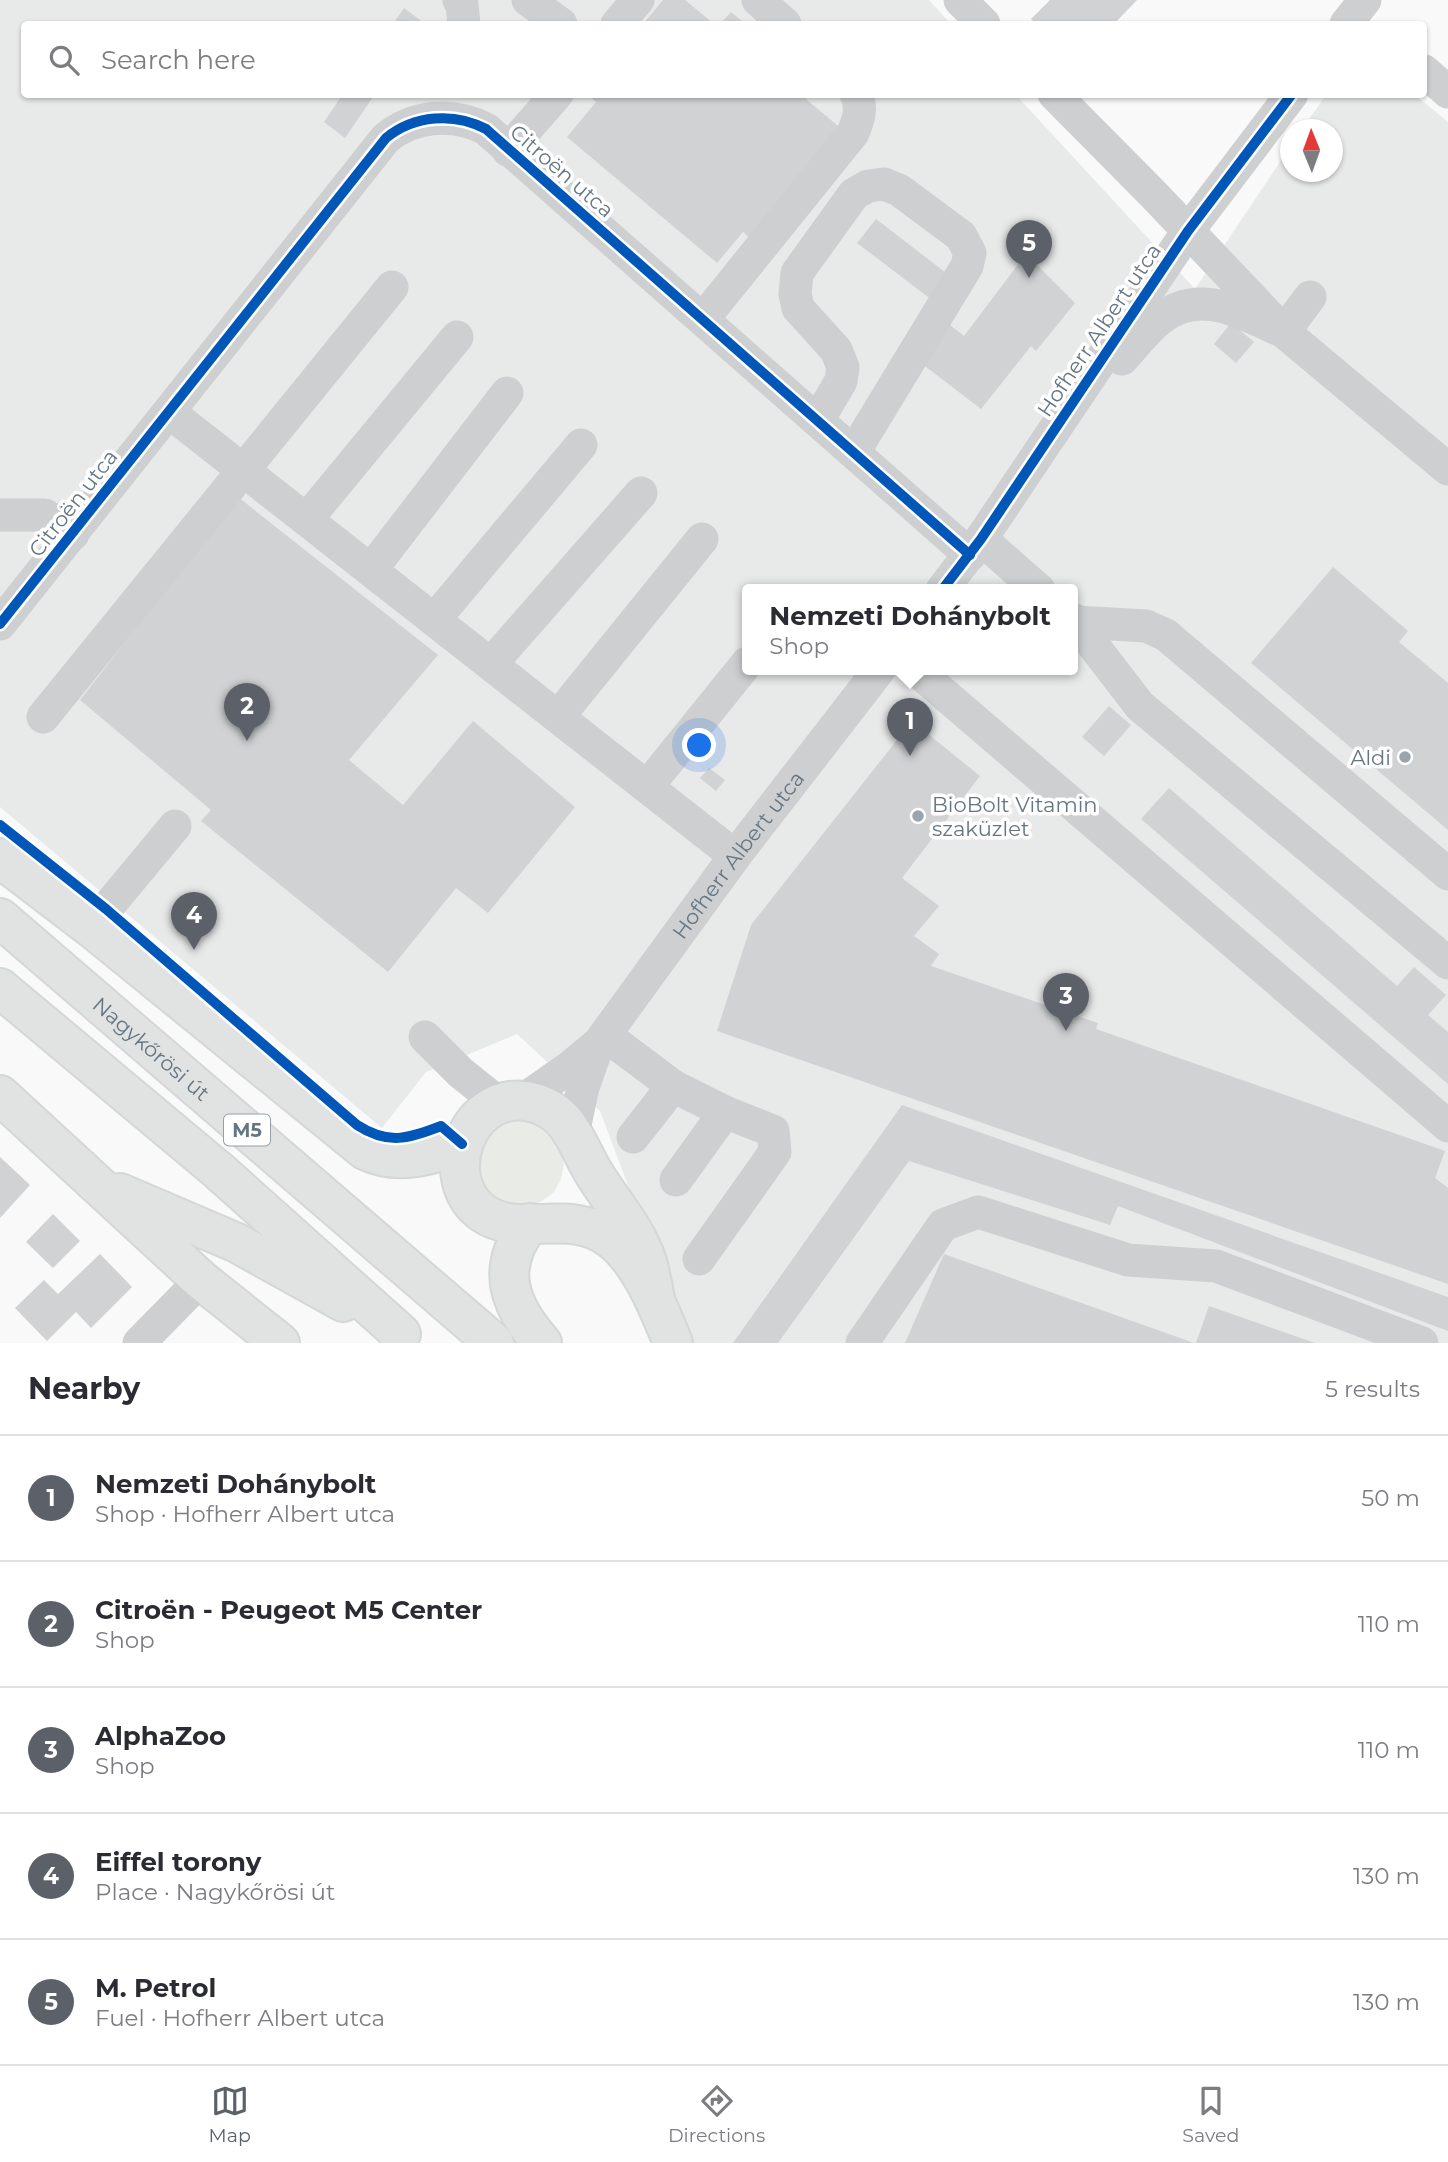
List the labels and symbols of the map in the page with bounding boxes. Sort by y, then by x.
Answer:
street label: Citroën utca [505,119,619,223]
north arrow [1280,119,1343,182]
pin: 5 [1006,220,1052,278]
street label: Hofherr Albert utca [1032,239,1166,421]
street label: Citroën utca [23,444,123,562]
pin: 2 [224,683,270,741]
pin: 1 [887,698,933,756]
your location [682,728,716,762]
place label: Aldi [1350,745,1391,770]
marker: Aldi [1397,749,1413,765]
street label: Hofherr Albert utca [667,766,809,943]
place label: BioBolt Vitamin szaküzlet [932,792,1098,841]
marker: BioBolt Vitamin szaküzlet [910,808,926,824]
pin: 4 [171,892,217,950]
pin: 3 [1043,973,1089,1031]
street label: Nagykőrösi út [88,991,215,1105]
road number: M5 [224,1114,270,1146]

